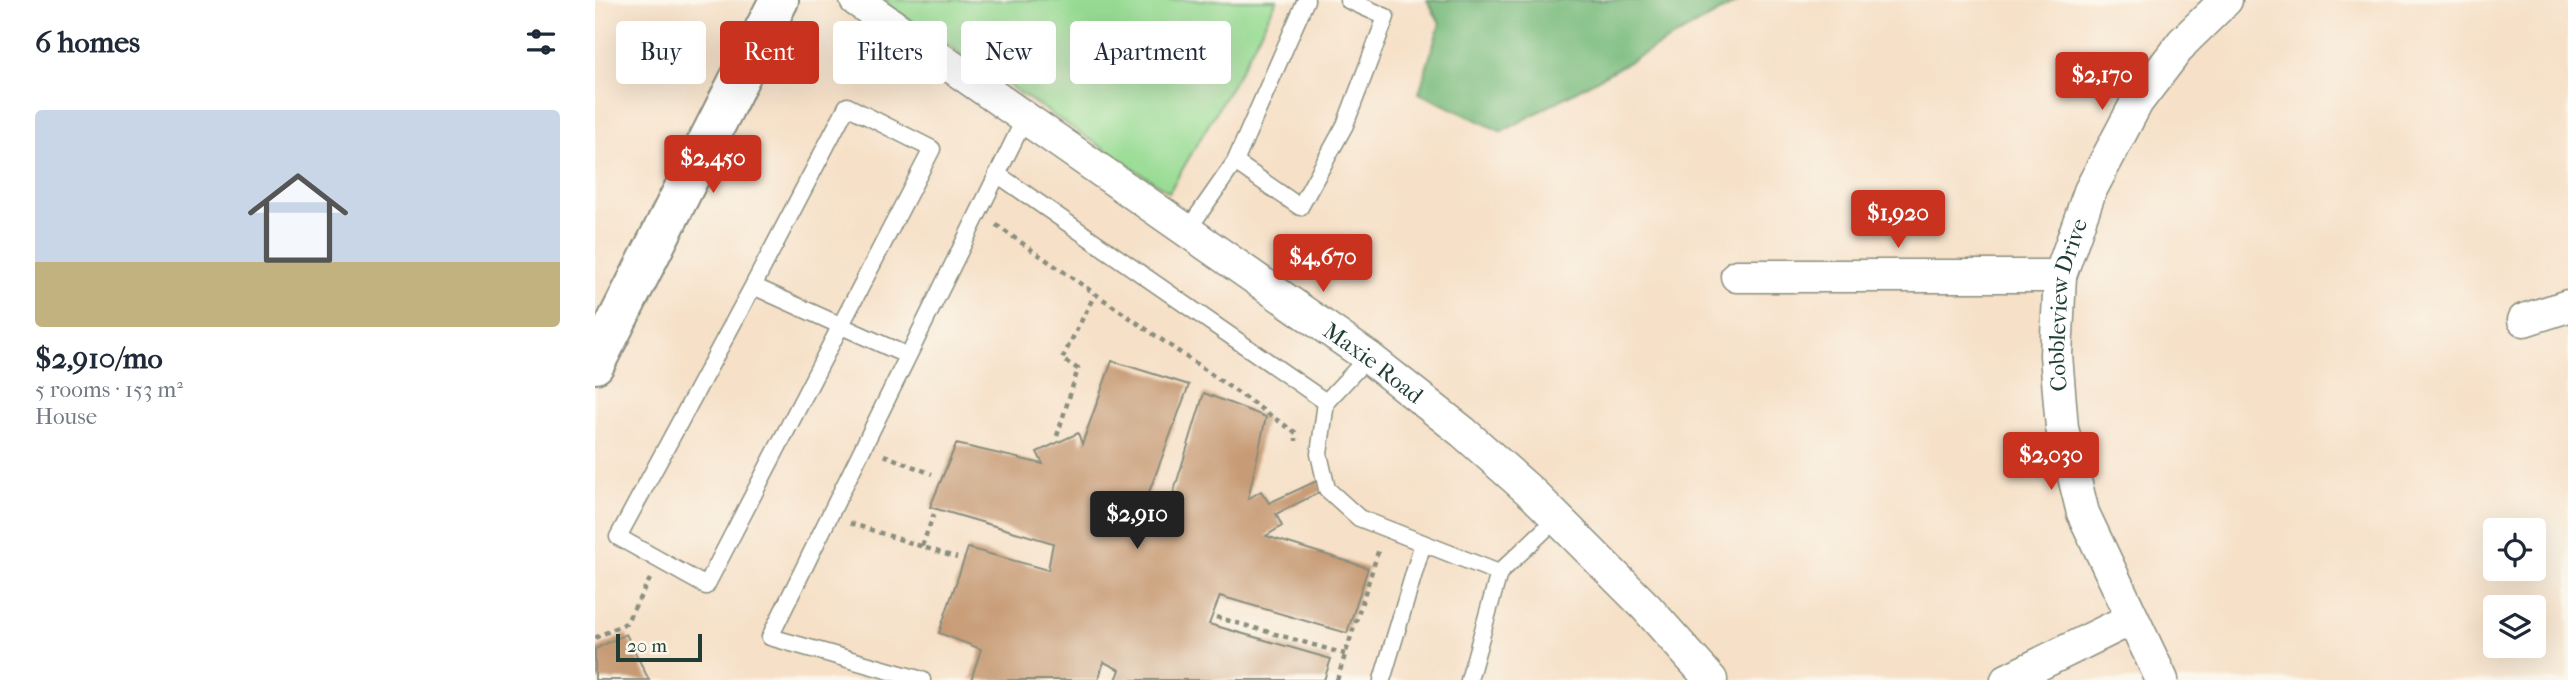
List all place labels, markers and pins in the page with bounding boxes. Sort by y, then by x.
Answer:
pin: $2,170 [2045,52,2159,112]
pin: $2,450 [656,136,770,195]
pin: $1,920 [1841,190,1955,250]
pin: $4,670 [1266,234,1380,294]
pin: $2,030 [1994,433,2108,492]
pin: $2,910 [1080,491,1194,551]

